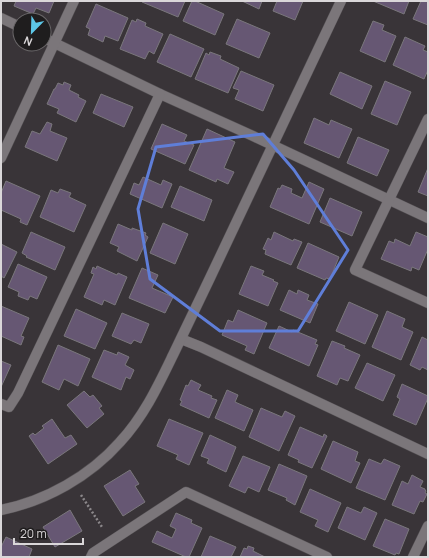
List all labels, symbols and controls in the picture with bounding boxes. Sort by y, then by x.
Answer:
north arrow [12,12,52,52]
text: N [21,33,34,50]
scale bar [14,520,83,546]
text: 20 m [20,525,47,542]

